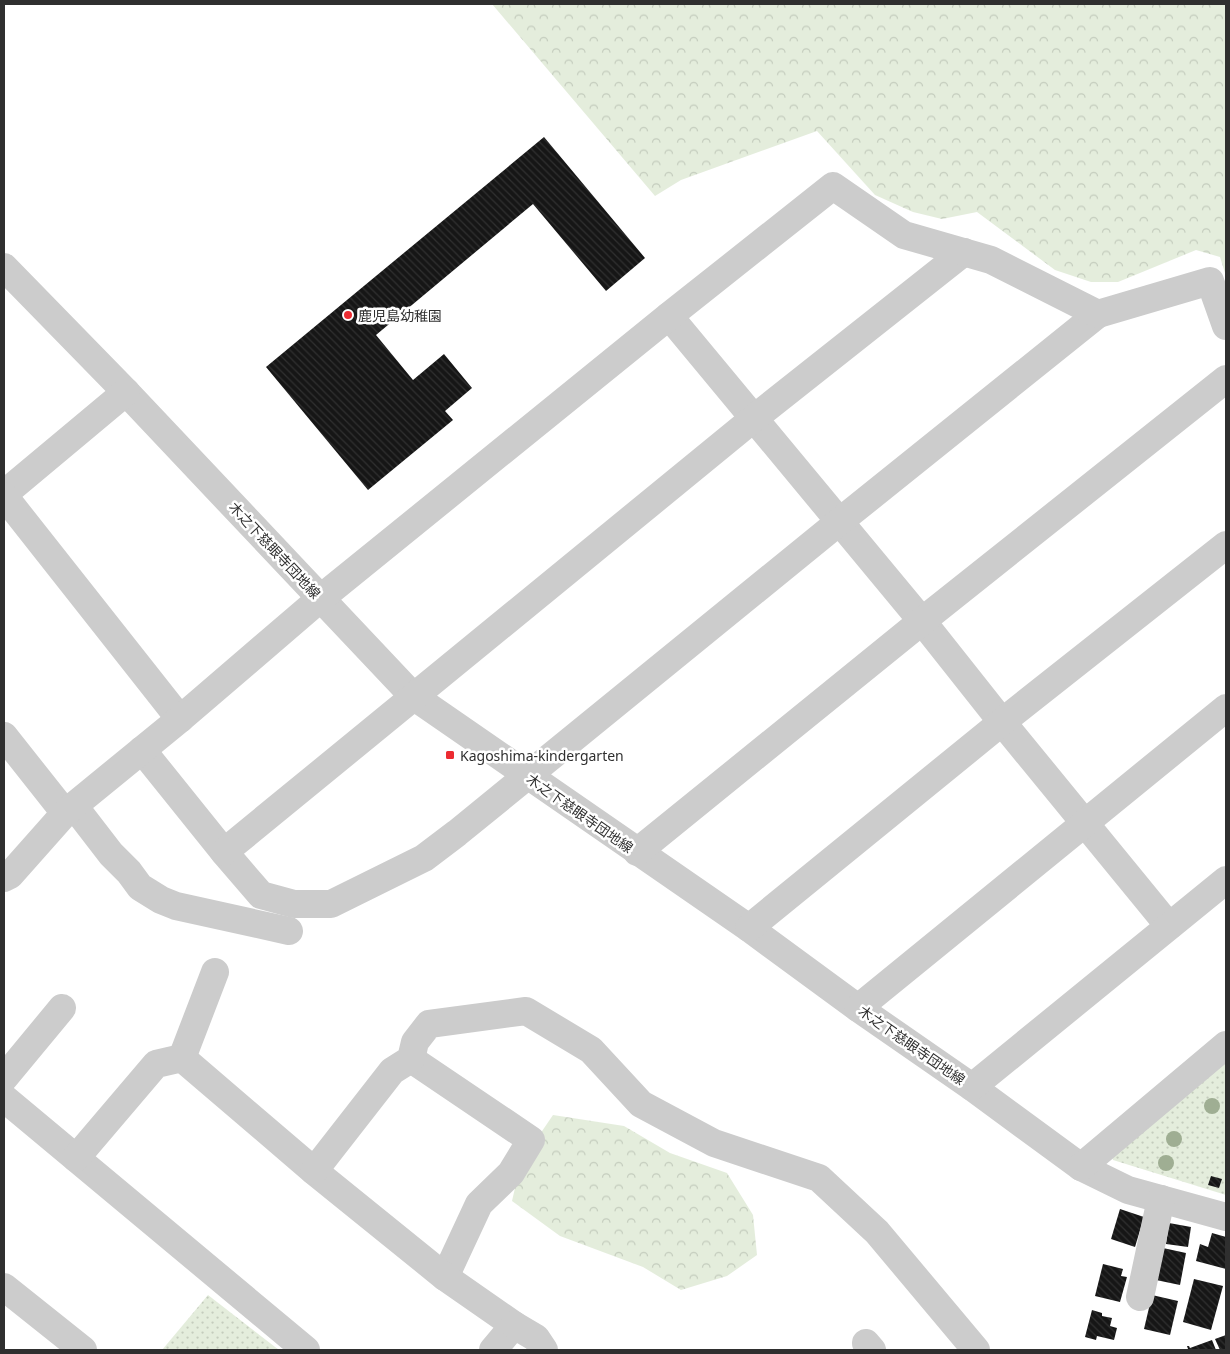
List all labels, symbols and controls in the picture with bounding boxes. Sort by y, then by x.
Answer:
place label: 鹿児島幼稚園 [358,306,442,325]
marker: 鹿児島幼稚園 [342,309,354,321]
street label: 木之下慈眼寺団地線 [225,497,325,603]
place label: Kagoshima-kindergarten [460,746,624,765]
marker: Kagoshima-kindergarten [444,749,456,761]
street label: 木之下慈眼寺団地線 [523,769,637,857]
street label: 木之下慈眼寺団地線 [855,1001,969,1089]

